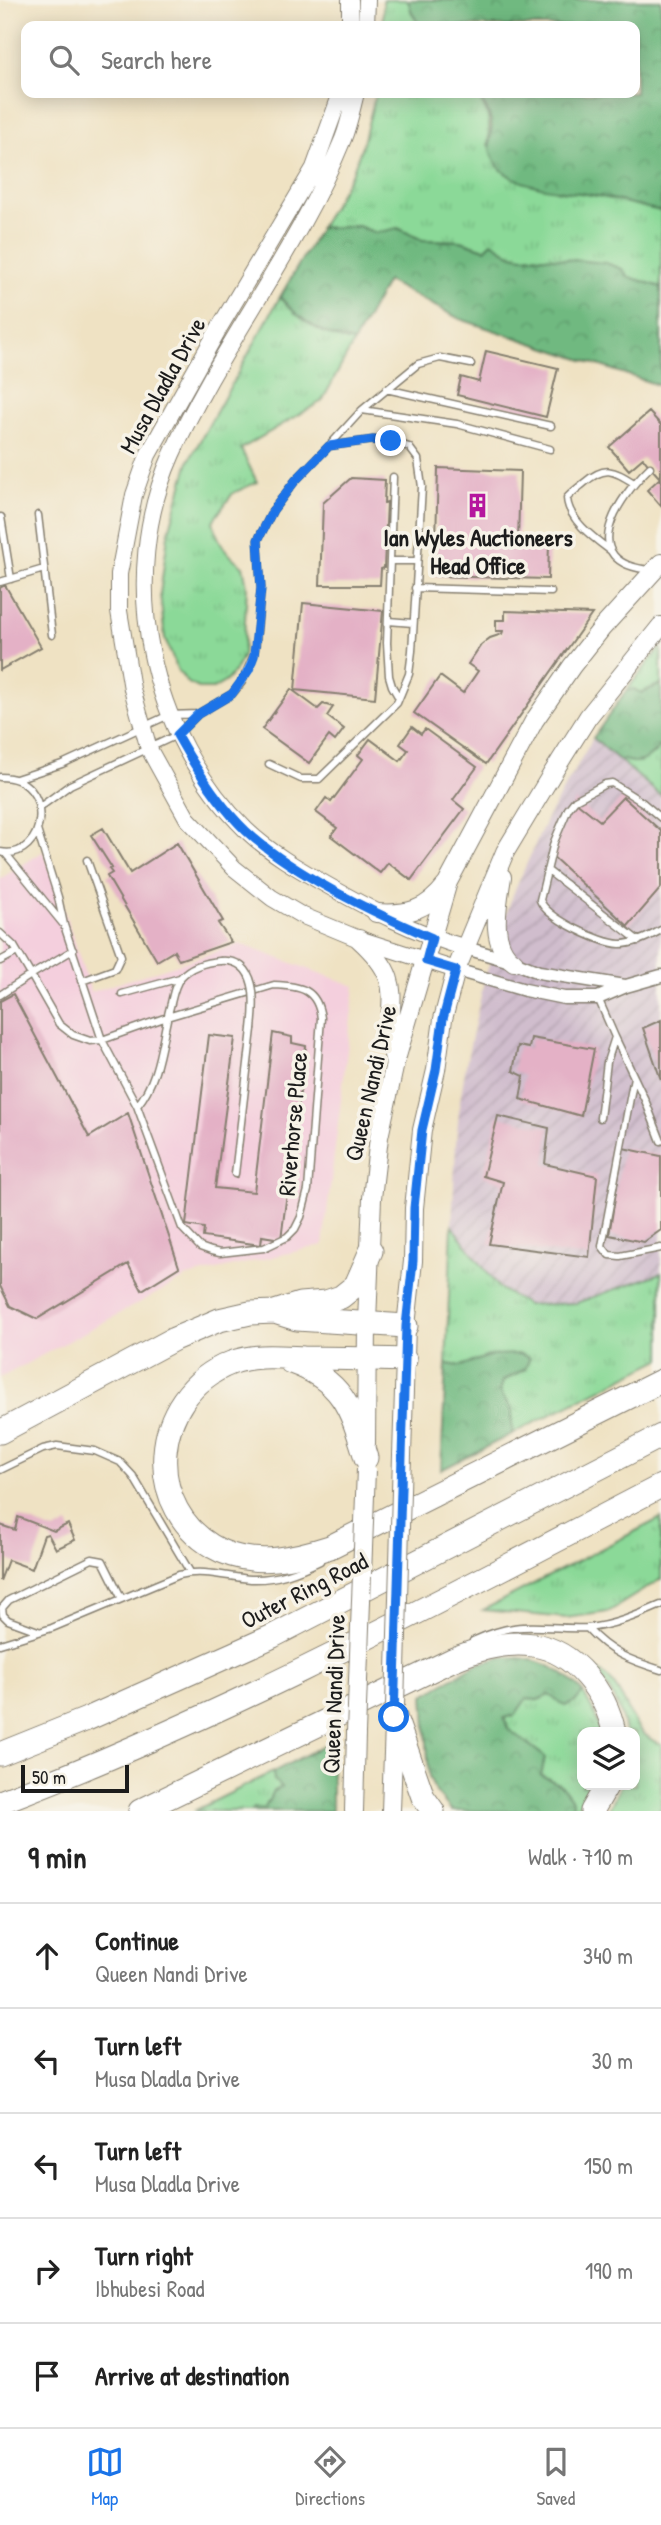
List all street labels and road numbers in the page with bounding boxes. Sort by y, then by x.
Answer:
street label: Musa Dladla Drive [111,311,213,459]
street label: Queen Nandi Drive [336,1001,404,1164]
street label: Riverhorse Place [270,1050,314,1197]
street label: Outer Ring Road [235,1544,373,1636]
street label: Queen Nandi Drive [314,1613,352,1774]

